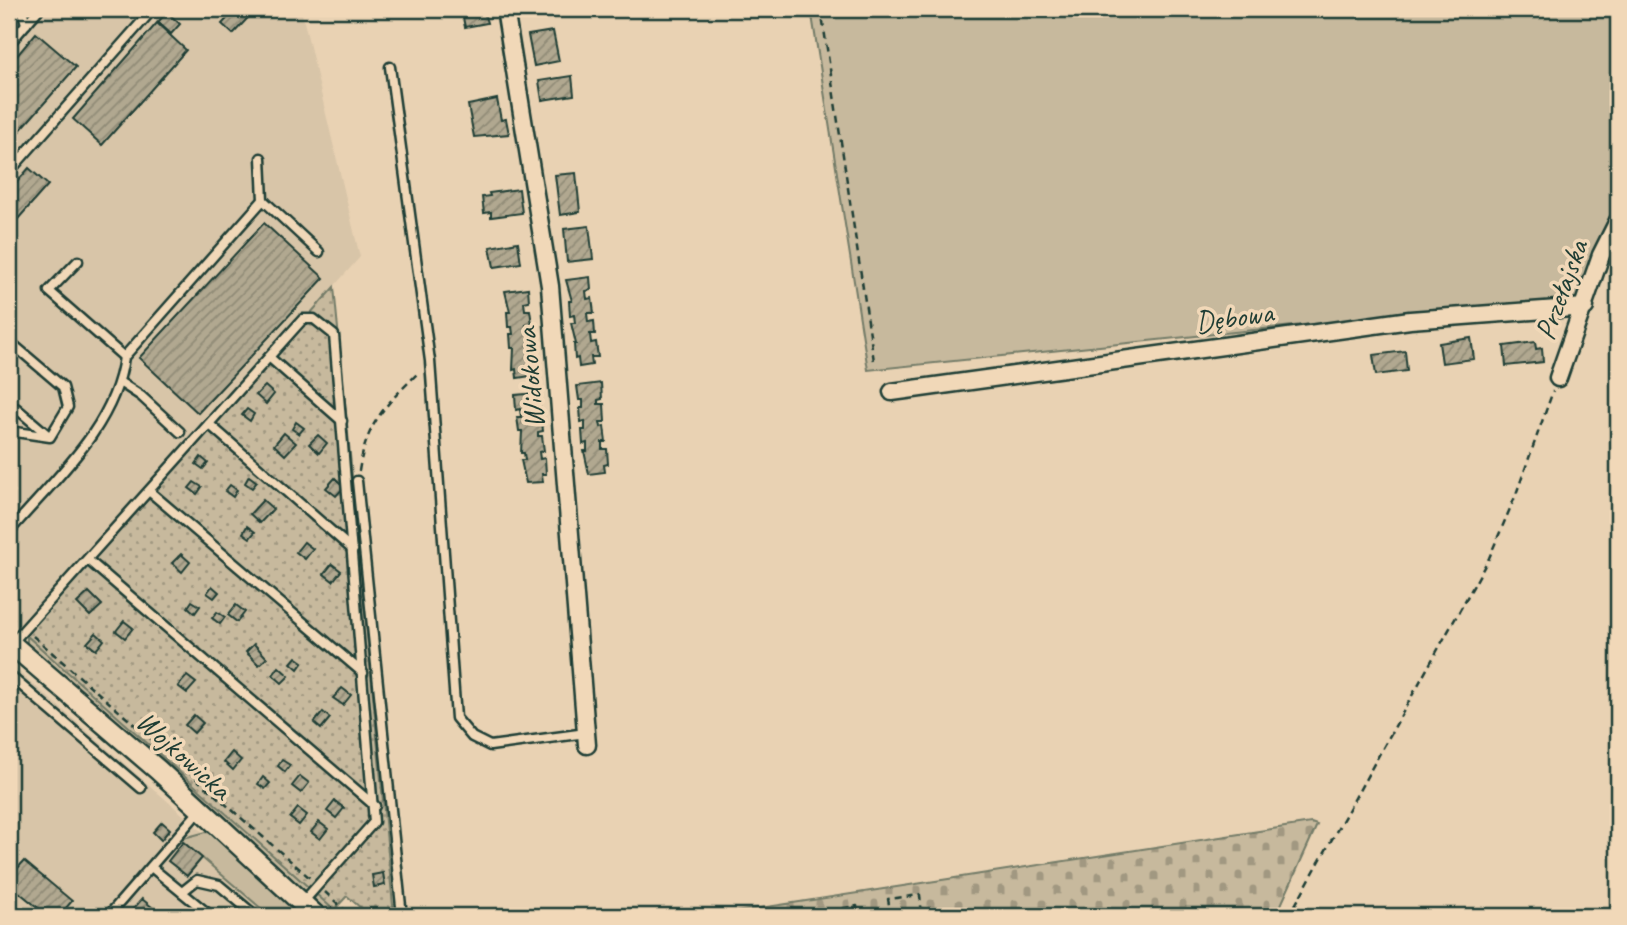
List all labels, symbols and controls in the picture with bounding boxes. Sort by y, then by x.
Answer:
street label: Przełajska [1526,233,1597,345]
street label: Dębowa [1193,292,1277,341]
street label: Widokowa [507,324,553,430]
street label: Wojkowicka [128,702,241,809]

